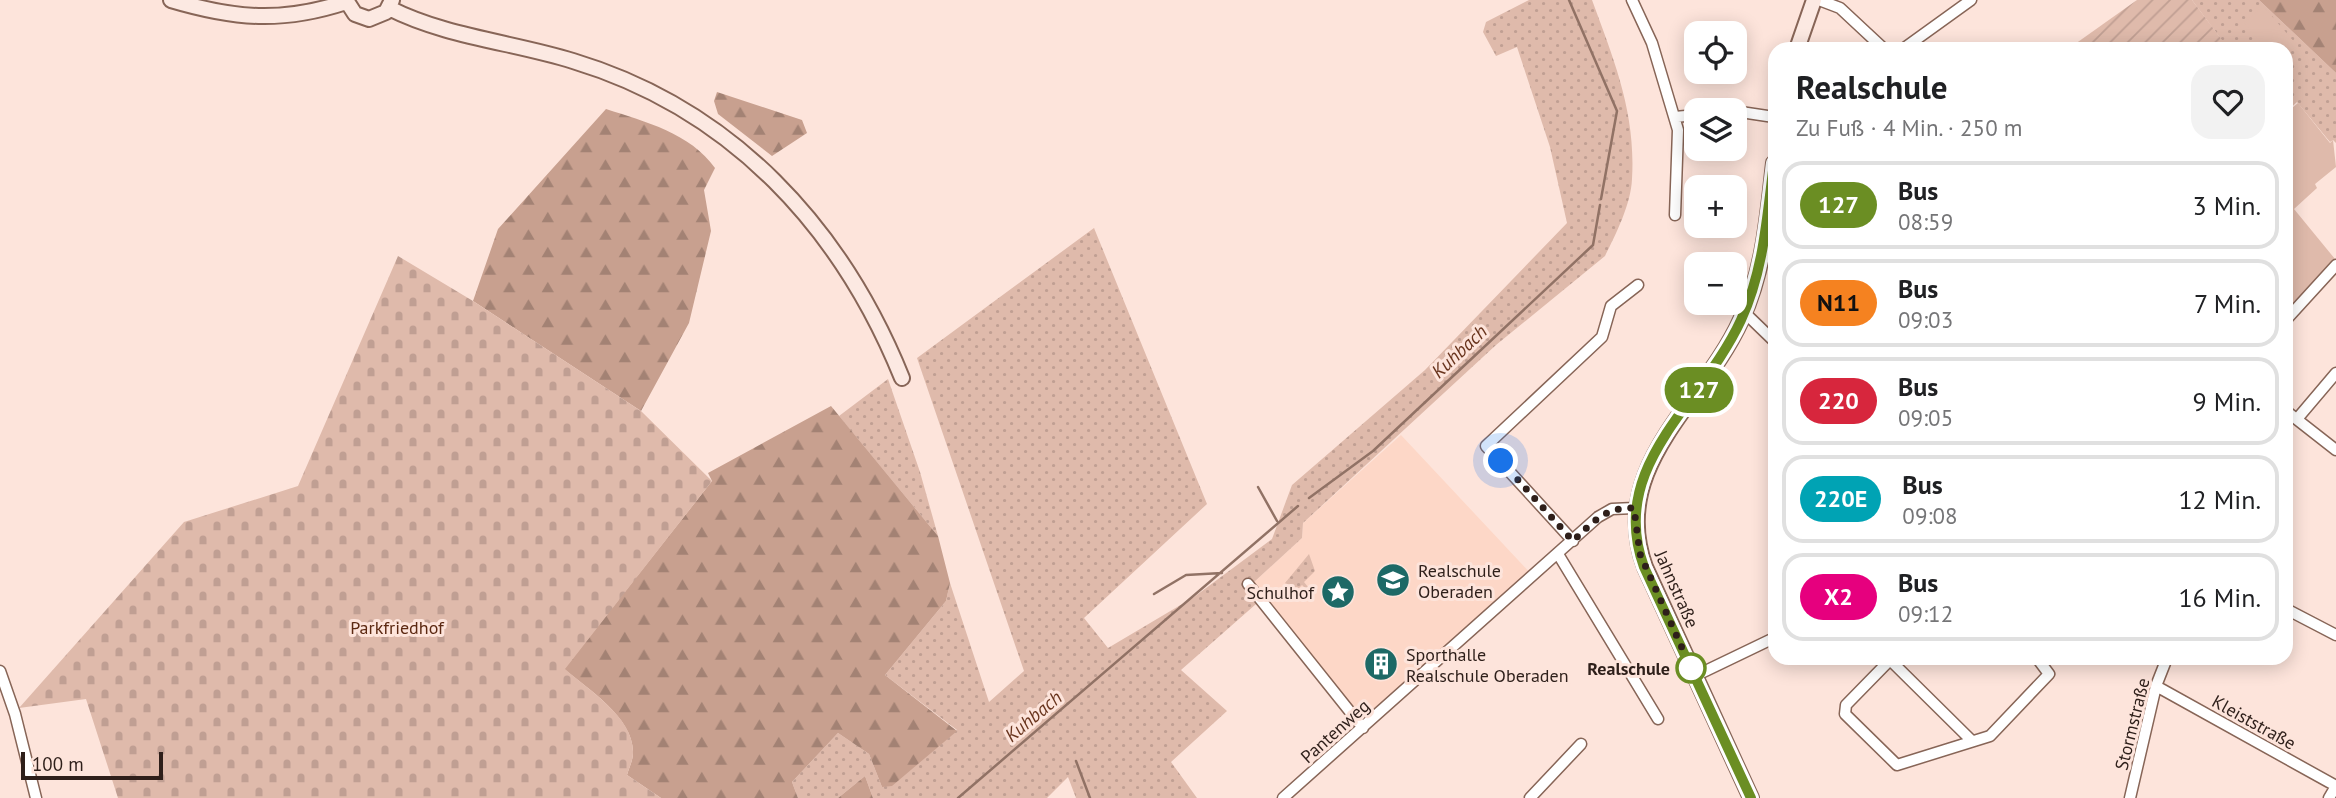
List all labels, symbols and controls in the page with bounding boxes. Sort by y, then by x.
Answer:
map controls [1684,21,1747,315]
button: locate [1684,21,1747,84]
text: Realschule [1796,65,1948,108]
button: heart [2191,65,2265,139]
button: layers [1684,98,1747,161]
text: Zu Fuß · 4 Min. · 250 m [1796,113,2022,142]
text: Bus [1898,174,1938,207]
button: + [1684,175,1747,238]
text: 127 [1818,189,1859,220]
text: 3 Min. [2193,189,2261,222]
text: 08:59 [1898,207,1953,236]
button: − [1684,252,1747,315]
text: Bus [1898,272,1938,305]
text: N11 [1817,287,1860,318]
text: 7 Min. [2194,287,2261,320]
text: 09:03 [1898,305,1953,334]
water label: Kuhbach [1426,319,1492,383]
line badge: 127 [1659,367,1739,413]
text: Bus [1898,370,1938,403]
text: 127 [1679,374,1719,405]
text: 220 [1818,385,1859,416]
text: 9 Min. [2193,385,2261,418]
text: 09:05 [1898,403,1953,432]
your location [1483,443,1518,478]
text: Bus [1902,468,1943,501]
text: 220E [1814,483,1867,514]
text: 12 Min. [2178,483,2261,516]
text: 09:08 [1902,501,1958,530]
street label: Jahnstraße [1649,546,1704,631]
place label: Realschule Oberaden [1418,559,1501,603]
school or university icon: Realschule Oberaden [1374,561,1412,599]
text: Bus [1898,566,1938,599]
place icon: Schulhof [1319,573,1357,611]
place label: Schulhof [1247,581,1315,604]
text: X2 [1824,581,1853,612]
text: 16 Min. [2178,581,2261,614]
text: 09:12 [1898,599,1953,628]
park label: Parkfriedhof [350,616,445,639]
place label: Sporthalle Realschule Oberaden [1406,643,1569,687]
building icon: Sporthalle Realschule Oberaden [1362,645,1400,683]
marker: Realschule [1676,653,1706,683]
place label: Realschule [1587,657,1670,680]
street label: Stormstraße [2109,675,2155,773]
water label: Kuhbach [999,685,1067,747]
street label: Kleiststraße [2208,690,2300,754]
street label: Pantenweg [1296,694,1374,768]
scale bar [21,749,163,781]
text: 100 m [32,752,84,776]

